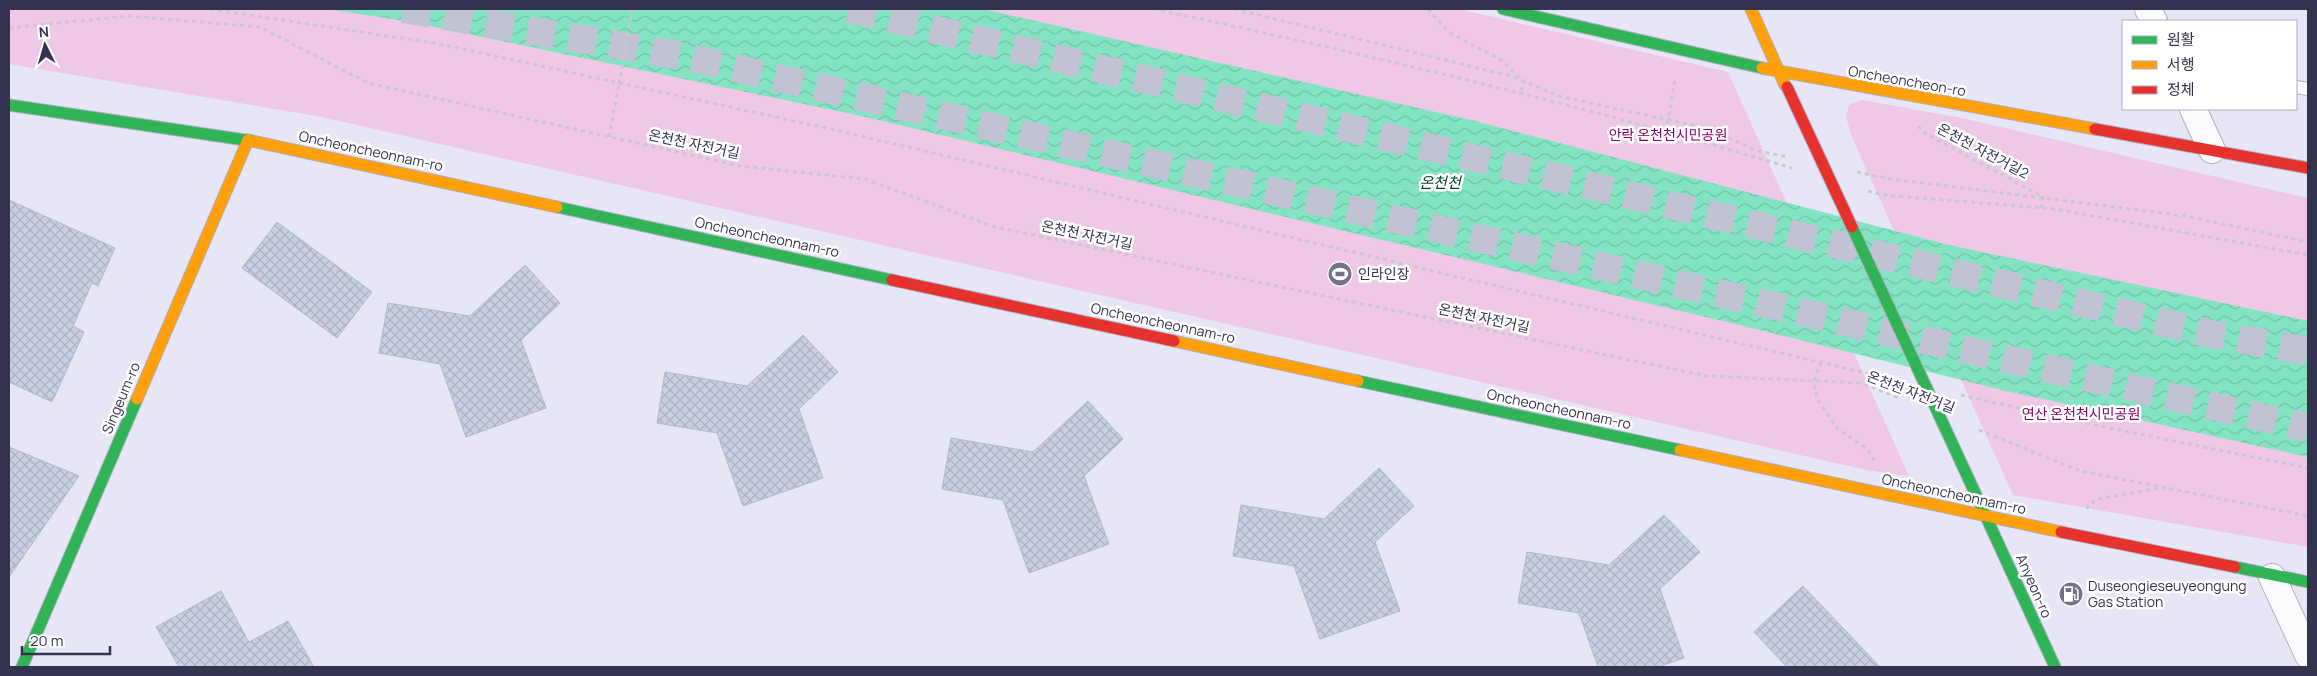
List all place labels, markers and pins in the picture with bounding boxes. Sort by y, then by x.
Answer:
sports icon: 인라인장 [1327,261,1353,287]
place label: 인라인장 [1358,264,1410,283]
place label: Duseongieseuyeongung Gas Station [2088,576,2247,611]
fuel station icon: Duseongieseuyeongung Gas Station [2058,581,2084,607]

